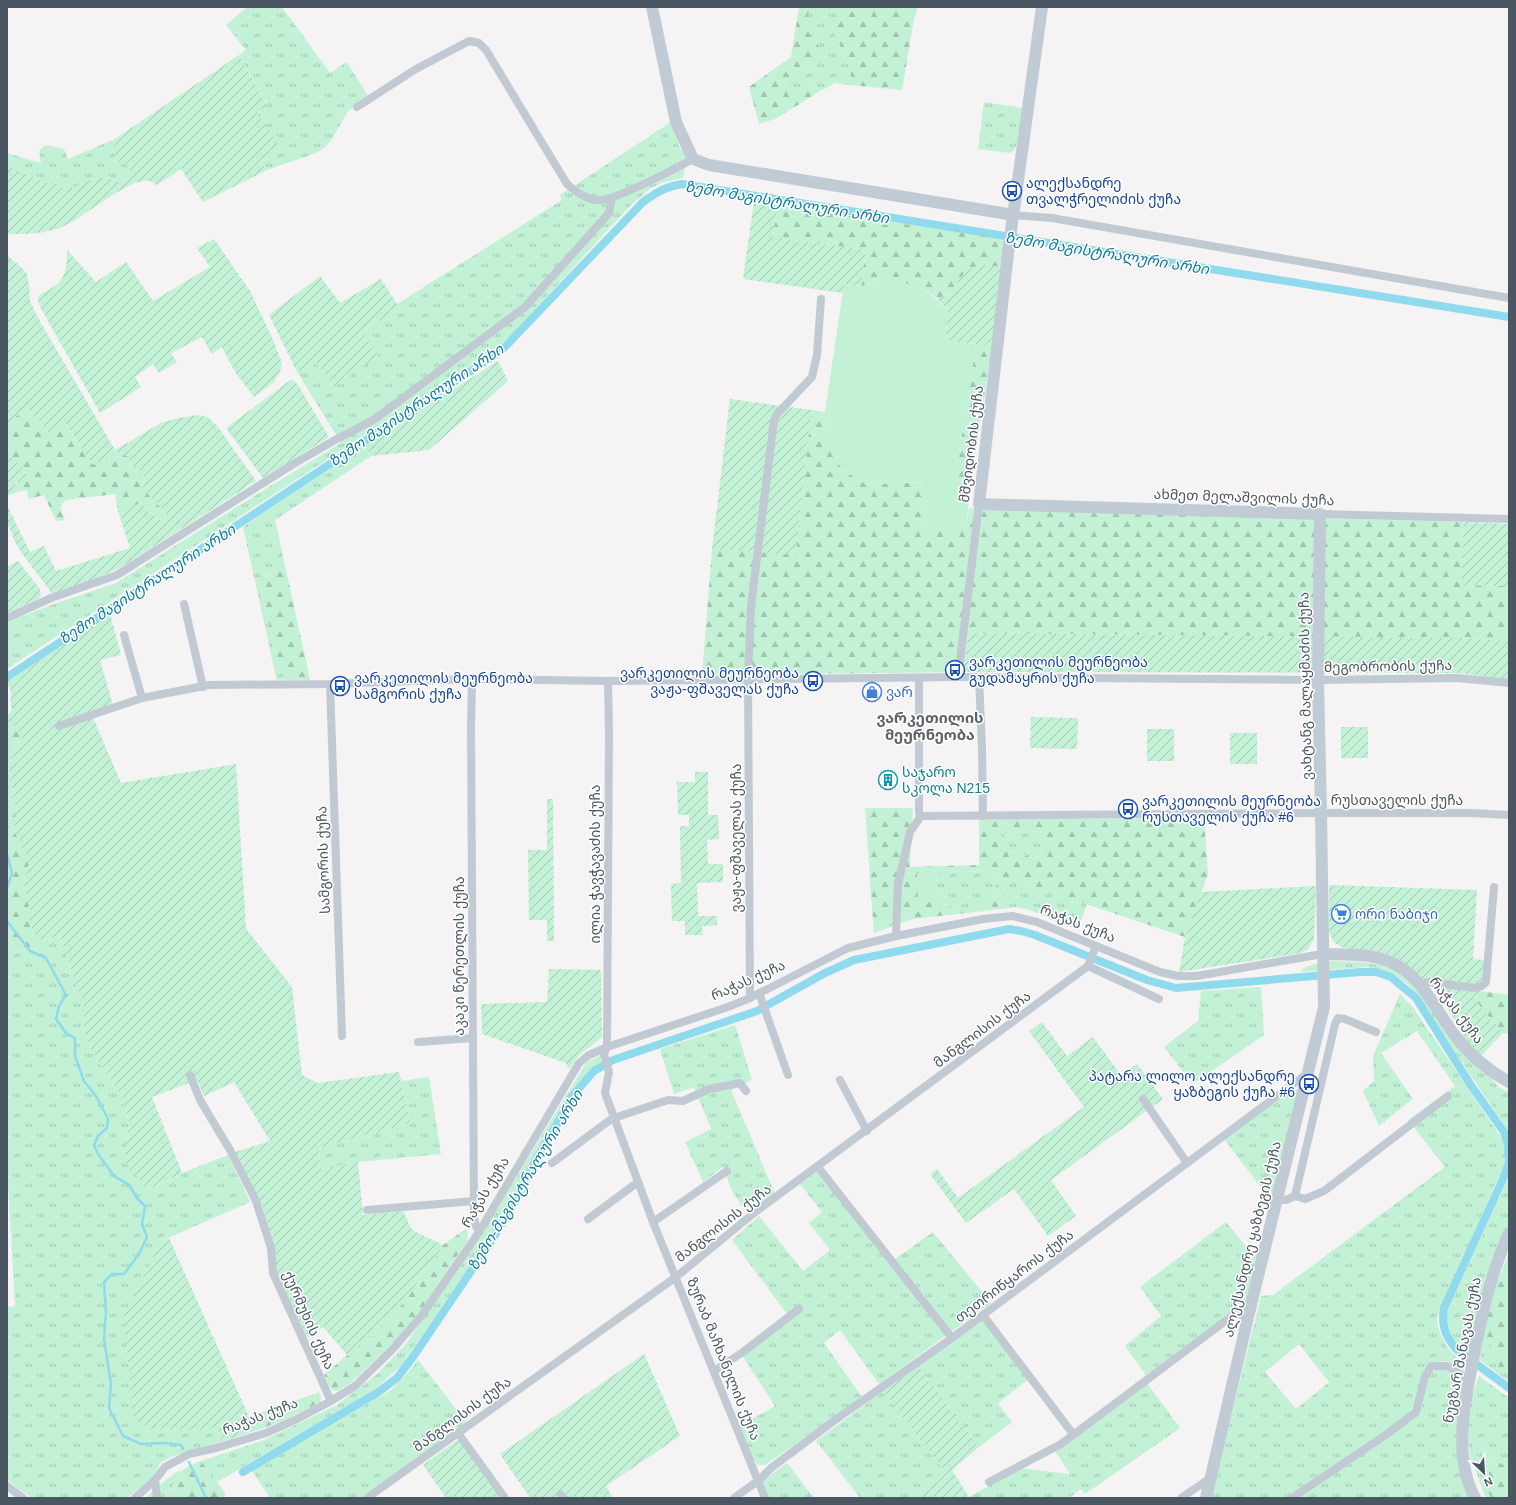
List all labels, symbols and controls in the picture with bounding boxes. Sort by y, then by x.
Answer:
place label: ალექსანდრე თვალჭრელიძის ქუჩა [1026,175,1181,208]
water label: ზემო მაგისტრალური არხი [684,177,892,228]
bus stop icon: ალექსანდრე თვალჭრელიძის ქუჩა [1001,180,1023,202]
water label: ზემო მაგისტრალური არხი [1004,228,1212,279]
water label: ზემო მაგისტრალური არხი [326,339,508,471]
street label: მშვიდობის ქუჩა [956,385,987,504]
street label: ახმეთ მელაშვილის ქუჩა [1153,486,1335,509]
water label: ზემო მაგისტრალური არხი [56,520,240,648]
street label: ვახტანგ მალაყმაძის ქუჩა [1295,592,1316,780]
place label: ვარკეთილის მეურნეობა გუდამაყრის ქუჩა [969,654,1148,687]
street label: მეგობრობის ქუჩა [1324,657,1452,676]
bus stop icon: ვარკეთილის მეურნეობა გუდამაყრის ქუჩა [944,659,966,681]
place label: ვარკეთილის მეურნეობა ვაჟა-ფშაველას ქუჩა [620,665,799,698]
place label: ვარკეთილის მეურნეობა სამგორის ქუჩა [354,670,533,703]
bus stop icon: ვარკეთილის მეურნეობა ვაჟა-ფშაველას ქუჩა [802,670,824,692]
bus stop icon: ვარკეთილის მეურნეობა სამგორის ქუჩა [329,675,351,697]
shop icon: ვარ [861,681,883,703]
place label: ვარ [886,684,913,701]
district label: ვარკეთილის მეურნეობა [877,709,983,744]
street label: ვაჟა-ფშაველას ქუჩა [728,764,745,912]
place label: საჯარო სკოლა N215 [902,764,990,797]
building icon: საჯარო სკოლა N215 [877,769,899,791]
street label: ილია ჭავჭავაძის ქუჩა [587,785,604,943]
street label: რუსთაველის ქუჩა [1331,792,1463,809]
place label: ვარკეთილის მეურნეობა რუსთაველის ქუჩა #6 [1142,793,1321,826]
bus stop icon: ვარკეთილის მეურნეობა რუსთაველის ქუჩა #6 [1117,798,1139,820]
street label: სამგორის ქუჩა [313,806,334,914]
street label: აკაკი წერეთლის ქუჩა [451,876,468,1036]
street label: რაჭას ქუჩა [1038,901,1118,946]
supermarket icon: ორი ნაბიჯი [1330,903,1352,925]
place label: ორი ნაბიჯი [1355,906,1438,923]
street label: რაჭას ქუჩა [708,957,788,1004]
street label: რაჭას ქუჩა [1426,973,1487,1047]
street label: მანგლისის ქუჩა [930,987,1034,1071]
place label: პატარა ლილო ალექსანდრე ყაზბეგის ქუჩა #6 [1089,1068,1295,1101]
bus stop icon: პატარა ლილო ალექსანდრე ყაზბეგის ქუჩა #6 [1298,1073,1320,1095]
water label: ზემო-მაგისტრალური არხი [464,1086,587,1274]
street label: ალექსანდრე ყაზბეგის ქუჩა [1220,1139,1285,1339]
street label: რაჭას ქუჩა [458,1154,513,1231]
street label: მანგლისის ქუჩა [672,1181,775,1266]
street label: თეთრიწყაროს ქუჩა [952,1226,1077,1327]
street label: ქურმუხის ქუჩა [279,1268,338,1372]
street label: ზურაბ მაჩხანელის ქუჩა [683,1275,764,1443]
street label: ნუგზარ შანავას ქუჩა [1440,1276,1485,1425]
street label: მანგლისის ქუჩა [410,1373,515,1456]
street label: რაჭას ქუჩა [220,1394,300,1439]
north arrow [1464,1453,1504,1493]
text: N [1482,1475,1494,1489]

